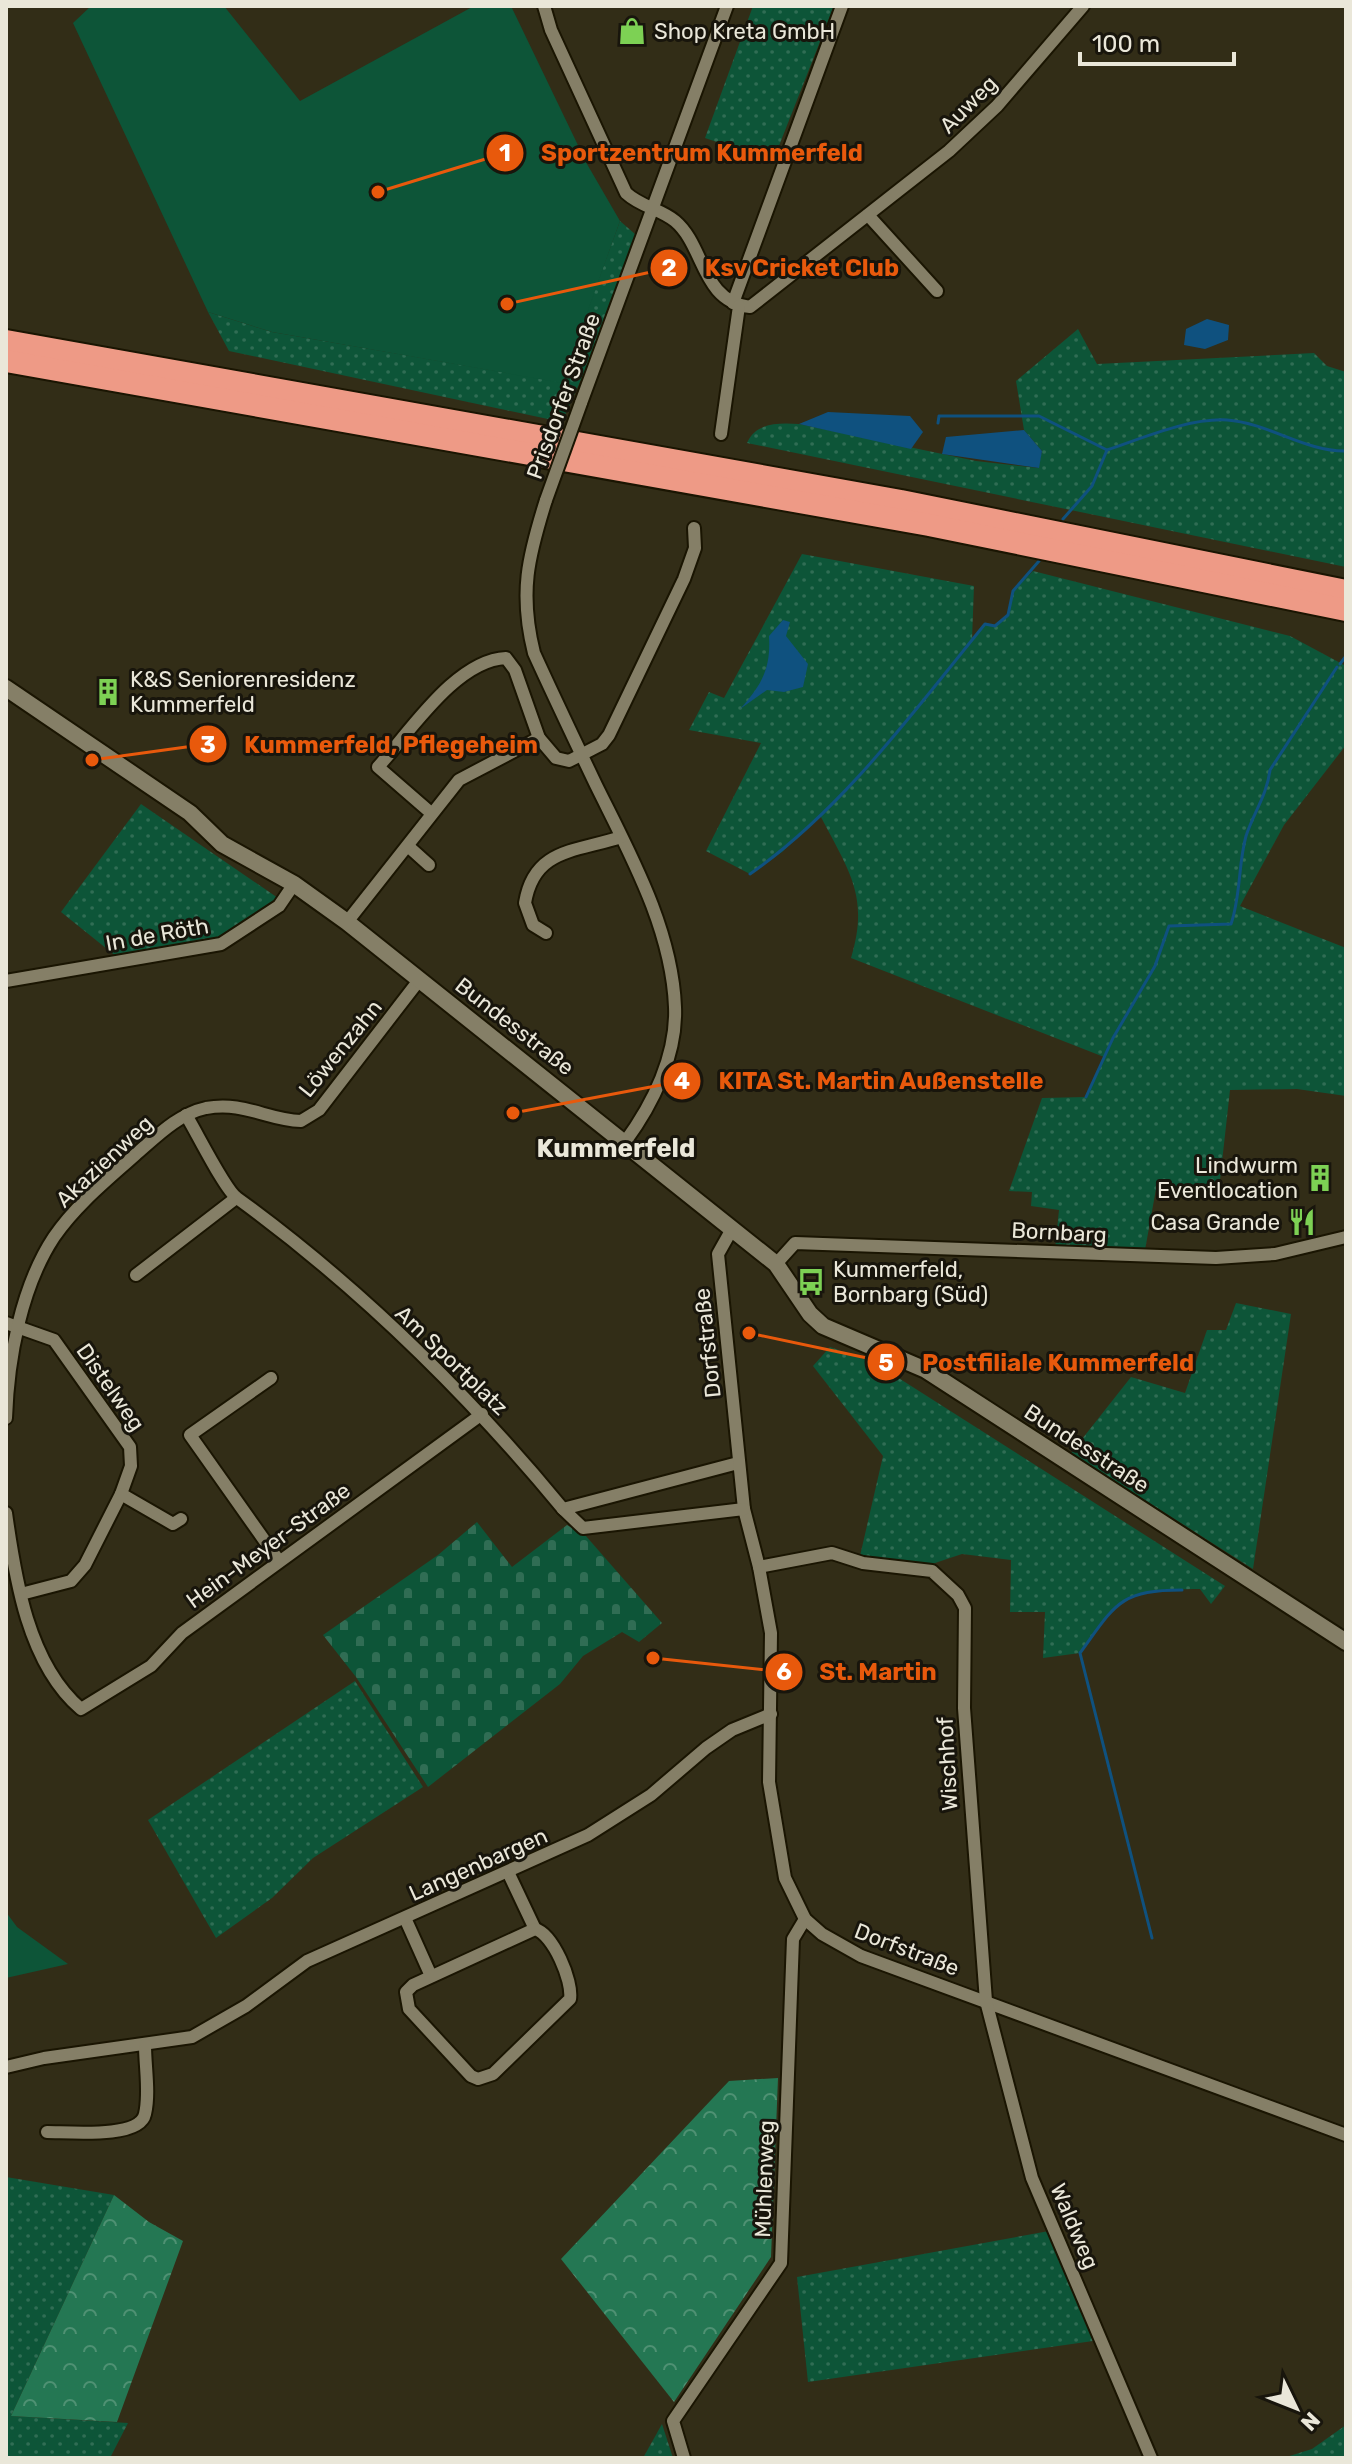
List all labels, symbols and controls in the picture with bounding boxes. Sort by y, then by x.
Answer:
shop icon: Shop Kreta GmbH [617,16,647,46]
scale bar [1080,16,1234,66]
place label: Shop Kreta GmbH [654,18,835,45]
text: 100 m [1092,30,1160,58]
street label: Auweg [934,70,1003,139]
callout: Sportzentrum Kummerfeld [485,129,879,177]
text: 1 [499,139,511,167]
text: Sportzentrum Kummerfeld [541,139,863,167]
callout: Ksv Cricket Club [649,244,916,292]
text: 2 [661,254,677,282]
text: Ksv Cricket Club [705,254,899,282]
street label: Prisdorfer Straße [521,309,606,483]
place label: K&S Seniorenresidenz Kummerfeld [130,666,356,718]
building icon: K&S Seniorenresidenz Kummerfeld [93,677,123,707]
callout: Kummerfeld, Pflegeheim [188,720,554,768]
text: 3 [200,731,216,759]
text: Kummerfeld, Pflegeheim [244,731,538,759]
street label: In de Röth [103,912,211,957]
street label: Bundesstraße [450,972,579,1081]
street label: Löwenzahn [293,994,388,1102]
callout: KITA St. Martin Außenstelle [662,1057,1060,1105]
text: 4 [674,1067,690,1095]
text: KITA St. Martin Außenstelle [719,1067,1043,1095]
street label: Akazienweg [50,1110,158,1213]
district label: Kummerfeld [537,1133,695,1164]
place label: Lindwurm Eventlocation [1157,1152,1298,1204]
building icon: Lindwurm Eventlocation [1305,1163,1335,1193]
restaurant icon: Casa Grande [1287,1207,1317,1237]
place label: Casa Grande [1150,1209,1280,1236]
street label: Bornbarg [1011,1217,1107,1248]
place label: Kummerfeld, Bornbarg (Süd) [833,1256,988,1308]
bus stop icon: Kummerfeld, Bornbarg (Süd) [796,1267,826,1297]
street label: Dorfstraße [688,1287,727,1399]
street label: Am Sportplatz [390,1300,514,1421]
street label: Distelweg [71,1338,151,1436]
callout: Postfiliale Kummerfeld [866,1338,1210,1386]
text: 5 [878,1349,894,1377]
text: Postfiliale Kummerfeld [922,1349,1194,1377]
street label: Bundesstraße [1019,1398,1154,1499]
street label: Hein-Meyer-Straße [181,1477,356,1614]
callout: St. Martin [764,1648,953,1696]
text: 6 [776,1658,792,1686]
text: St. Martin [819,1658,937,1686]
street label: Wischhof [932,1716,963,1812]
street label: Langenbargen [405,1822,552,1907]
street label: Dorfstraße [851,1917,963,1982]
street label: Mühlenweg [749,2120,780,2238]
street label: Waldweg [1044,2179,1105,2273]
north arrow [1256,2368,1336,2448]
text: N [1295,2406,1326,2436]

